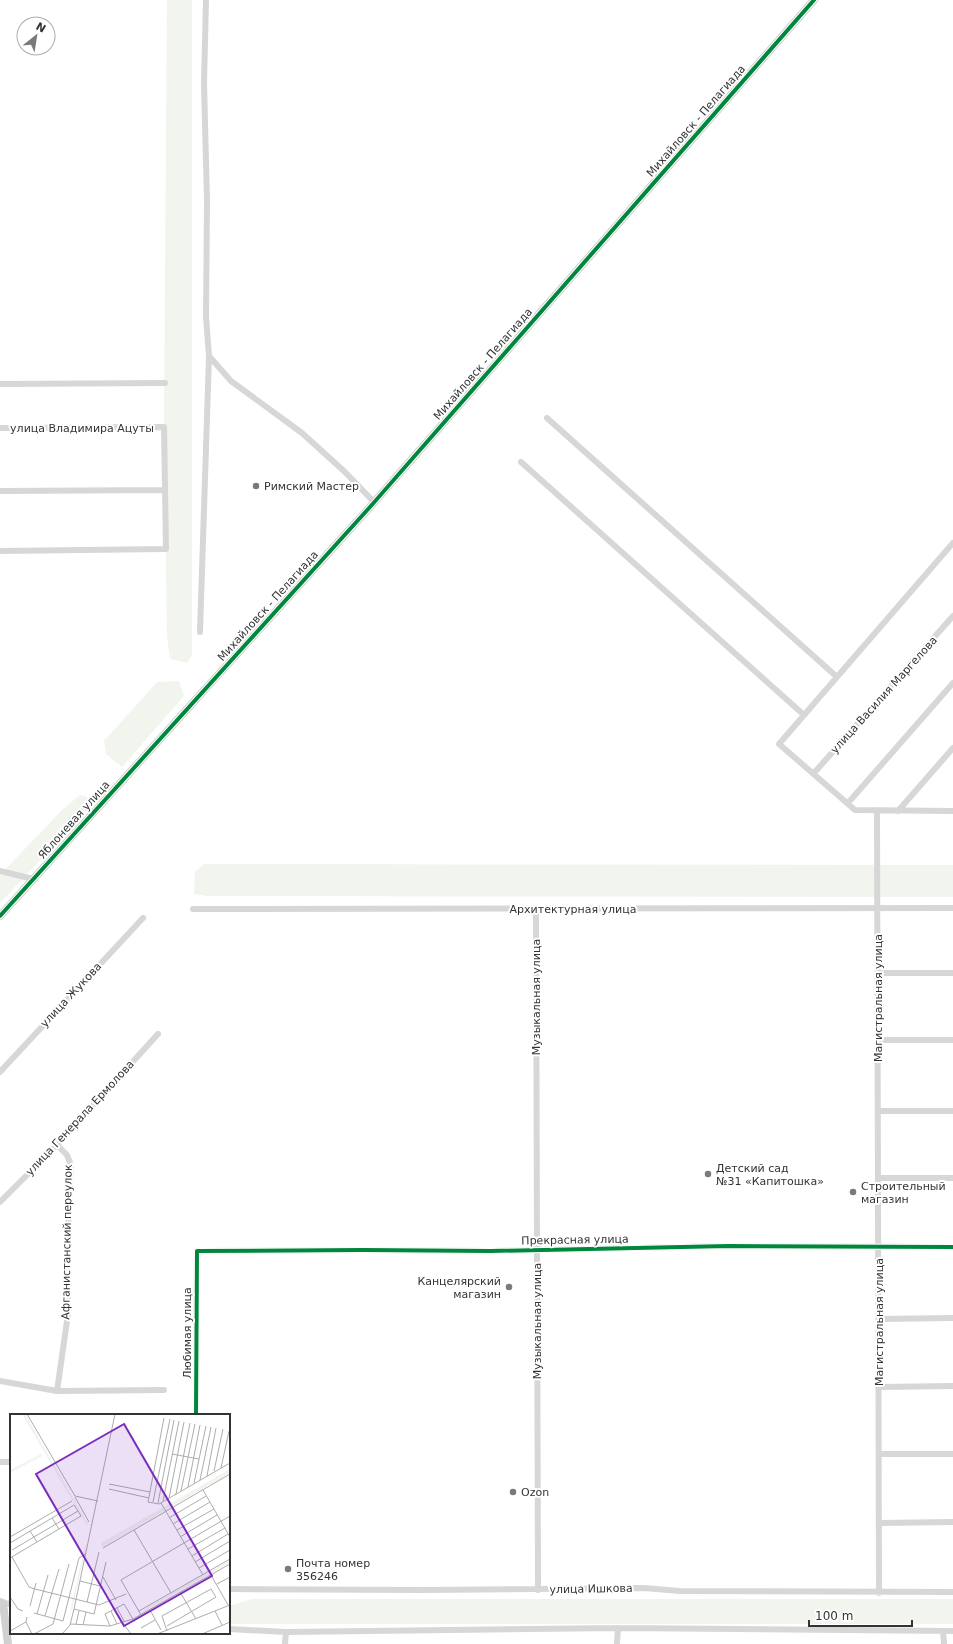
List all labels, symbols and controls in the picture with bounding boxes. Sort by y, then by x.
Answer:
north arrow [16,16,56,56]
text: N [34,20,48,36]
street label: Михайловск - Пелагиада [644,62,748,180]
street label: Михайловск - Пелагиада [431,305,535,423]
street label: улица Владимира Ацуты [10,422,154,435]
place label: Римский Мастер [264,480,359,493]
marker: Римский Мастер [251,481,261,491]
street label: Михайловск - Пелагиада [215,548,321,664]
street label: улица Василия Маргелова [828,634,940,756]
street label: Яблоневая улица [36,778,112,862]
street label: Архитектурная улица [510,903,636,916]
street label: Магистральная улица [872,934,885,1062]
street label: Музыкальная улица [530,939,543,1055]
street label: улица Жукова [38,960,104,1030]
street label: улица Генерала Ермолова [23,1058,137,1178]
place label: Детский сад №31 «Капитошка» [716,1162,824,1188]
street label: Афганистанский переулок [59,1164,75,1320]
marker: Детский сад №31 «Капитошка» [703,1169,713,1179]
place label: Строительный магазин [861,1180,946,1206]
marker: Строительный магазин [848,1187,858,1197]
street label: Прекрасная улица [521,1233,629,1247]
street label: Магистральная улица [873,1258,886,1386]
street label: Музыкальная улица [531,1263,544,1379]
place label: Канцелярский магазин [417,1275,501,1301]
marker: Канцелярский магазин [504,1282,514,1292]
street label: Любимая улица [181,1287,194,1379]
inset map [10,1414,230,1634]
place label: Ozon [521,1486,549,1499]
marker: Ozon [508,1487,518,1497]
place label: Почта номер 356246 [296,1557,370,1583]
marker: Почта номер 356246 [283,1564,293,1574]
street label: улица Ишкова [549,1582,633,1596]
scale bar [809,1602,912,1628]
text: 100 m [815,1609,853,1623]

